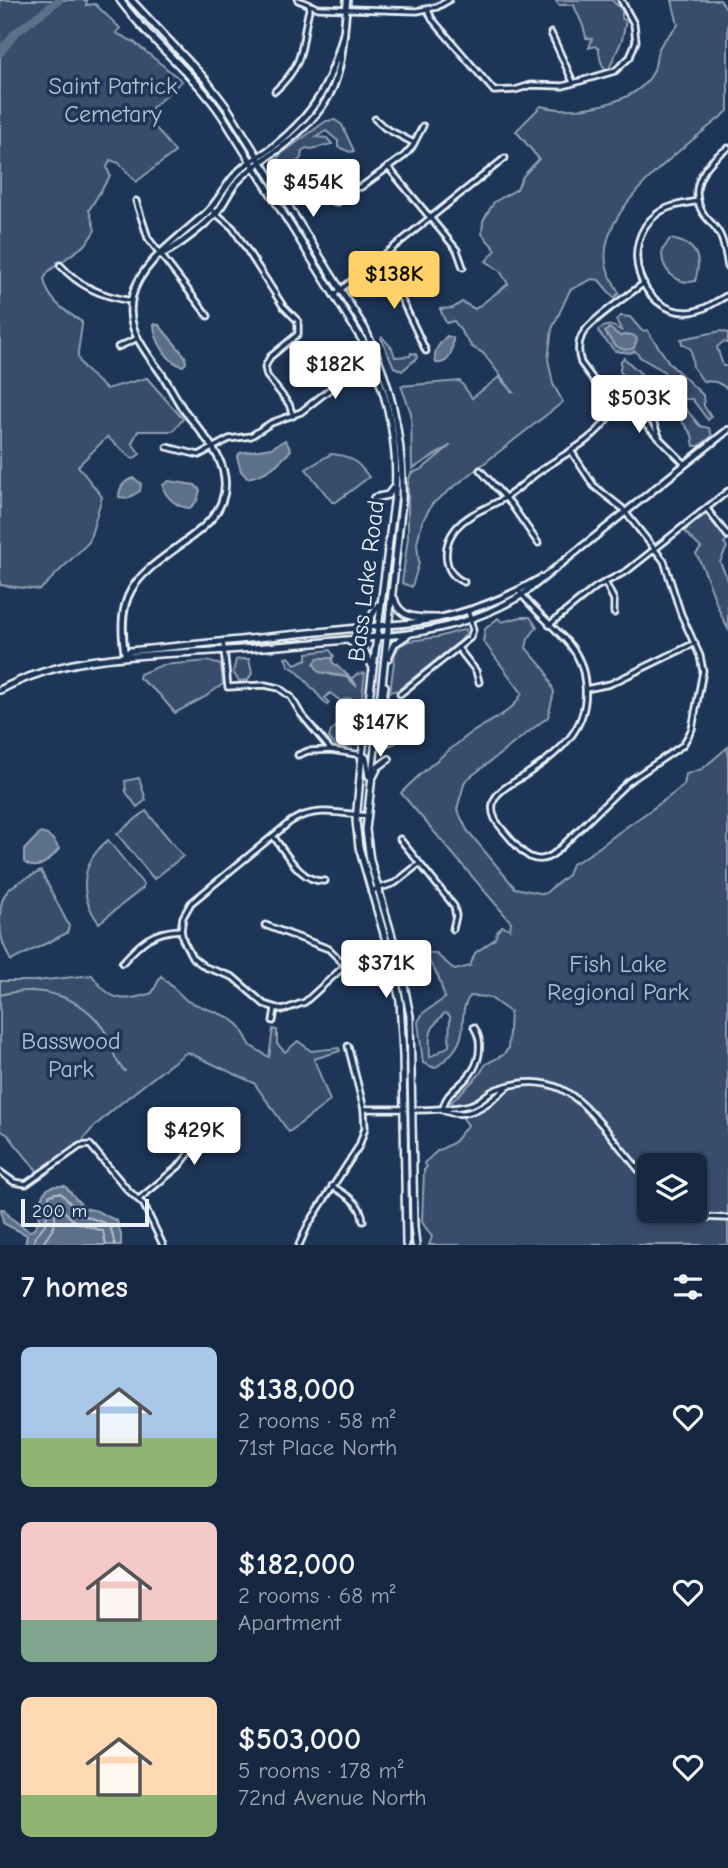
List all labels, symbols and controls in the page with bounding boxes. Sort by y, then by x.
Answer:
park label: Saint Patrick Cemetary [48,72,178,128]
pin: $454K [264,160,362,219]
text: $454K [283,168,343,195]
pin: $138K [345,252,443,311]
text: $138K [365,260,423,287]
pin: $182K [286,342,384,401]
text: $182K [305,350,365,377]
pin: $503K [590,376,688,435]
text: $503K [607,384,671,411]
street label: Bass Lake Road [342,499,390,663]
pin: $147K [331,700,429,759]
text: $147K [352,708,408,735]
pin: $371K [337,940,435,1000]
text: $371K [357,949,415,976]
park label: Fish Lake Regional Park [547,950,689,1006]
park label: Basswood Park [21,1027,121,1083]
pin: $429K [145,1108,243,1167]
text: $429K [163,1116,225,1143]
map controls [637,1153,707,1223]
button: layers [637,1153,707,1223]
scale bar [21,1196,149,1228]
text: 200 m [32,1200,87,1222]
icon: filters [669,1268,707,1306]
text: 7 homes [21,1270,128,1305]
text: $138,000 [238,1372,355,1407]
icon: home [77,1375,161,1459]
icon: heart [669,1398,707,1436]
text: 2 rooms · 58 m² [238,1407,396,1434]
text: 71st Place North [238,1434,397,1461]
text: $182,000 [238,1547,355,1582]
icon: home [77,1550,161,1634]
icon: heart [669,1573,707,1611]
text: 2 rooms · 68 m² [238,1582,396,1609]
text: Apartment [238,1609,341,1636]
text: $503,000 [238,1722,361,1757]
icon: home [77,1725,161,1809]
icon: heart [669,1748,707,1786]
text: 5 rooms · 178 m² [238,1757,403,1784]
text: 72nd Avenue North [238,1784,427,1811]

